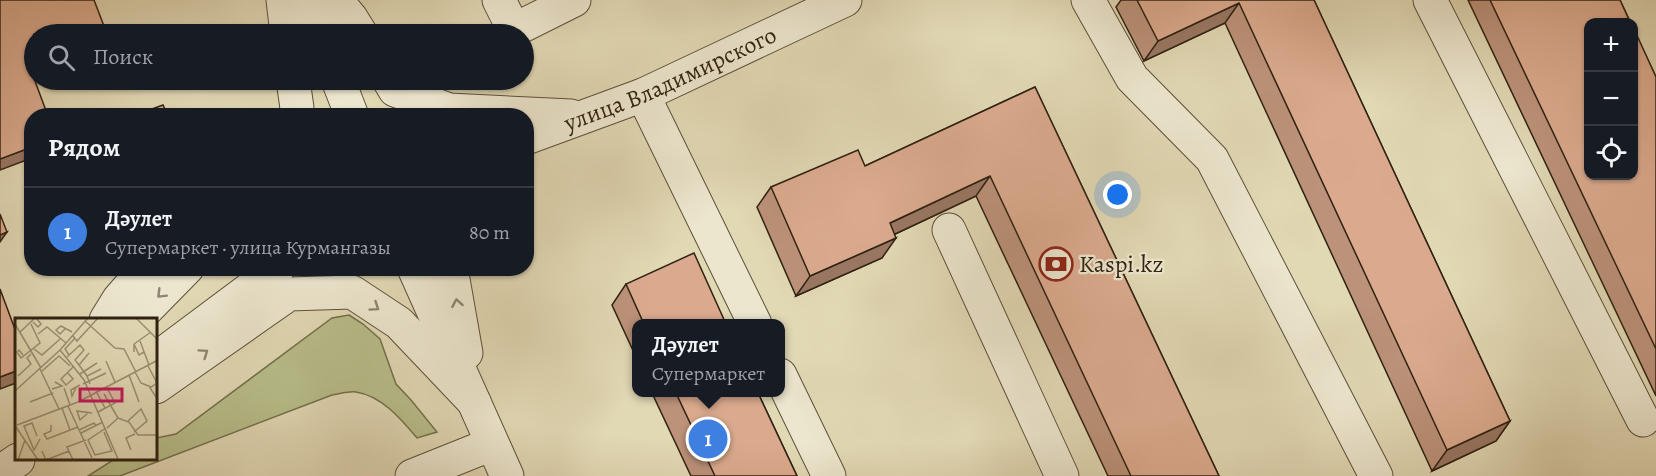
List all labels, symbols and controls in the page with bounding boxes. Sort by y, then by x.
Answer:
street label: улица Владимирского [559,18,782,139]
map controls [1584,18,1638,180]
button: + [1584,18,1638,72]
search box [24,24,534,90]
icon: search [45,41,78,74]
text: Поиск [93,42,153,72]
button: − [1584,72,1638,126]
button: locate [1584,126,1638,180]
text: Рядом [48,130,120,165]
your location [1103,180,1132,209]
text: Дәулет [105,204,172,234]
text: 1 [64,219,71,246]
text: 80 m [469,219,510,246]
text: Супермаркет · улица Курмангазы [105,234,391,261]
bank icon: Kaspi.kz [1038,246,1074,282]
place label: Kaspi.kz [1079,248,1163,280]
one-way arrow [158,287,169,298]
one-way arrow [451,299,464,309]
one-way arrow [369,300,380,311]
inset map [15,318,158,461]
popup [632,319,785,397]
text: Дәулет [652,330,719,360]
one-way arrow [197,349,208,360]
text: Супермаркет [652,360,765,387]
pin: 1 [688,416,728,462]

